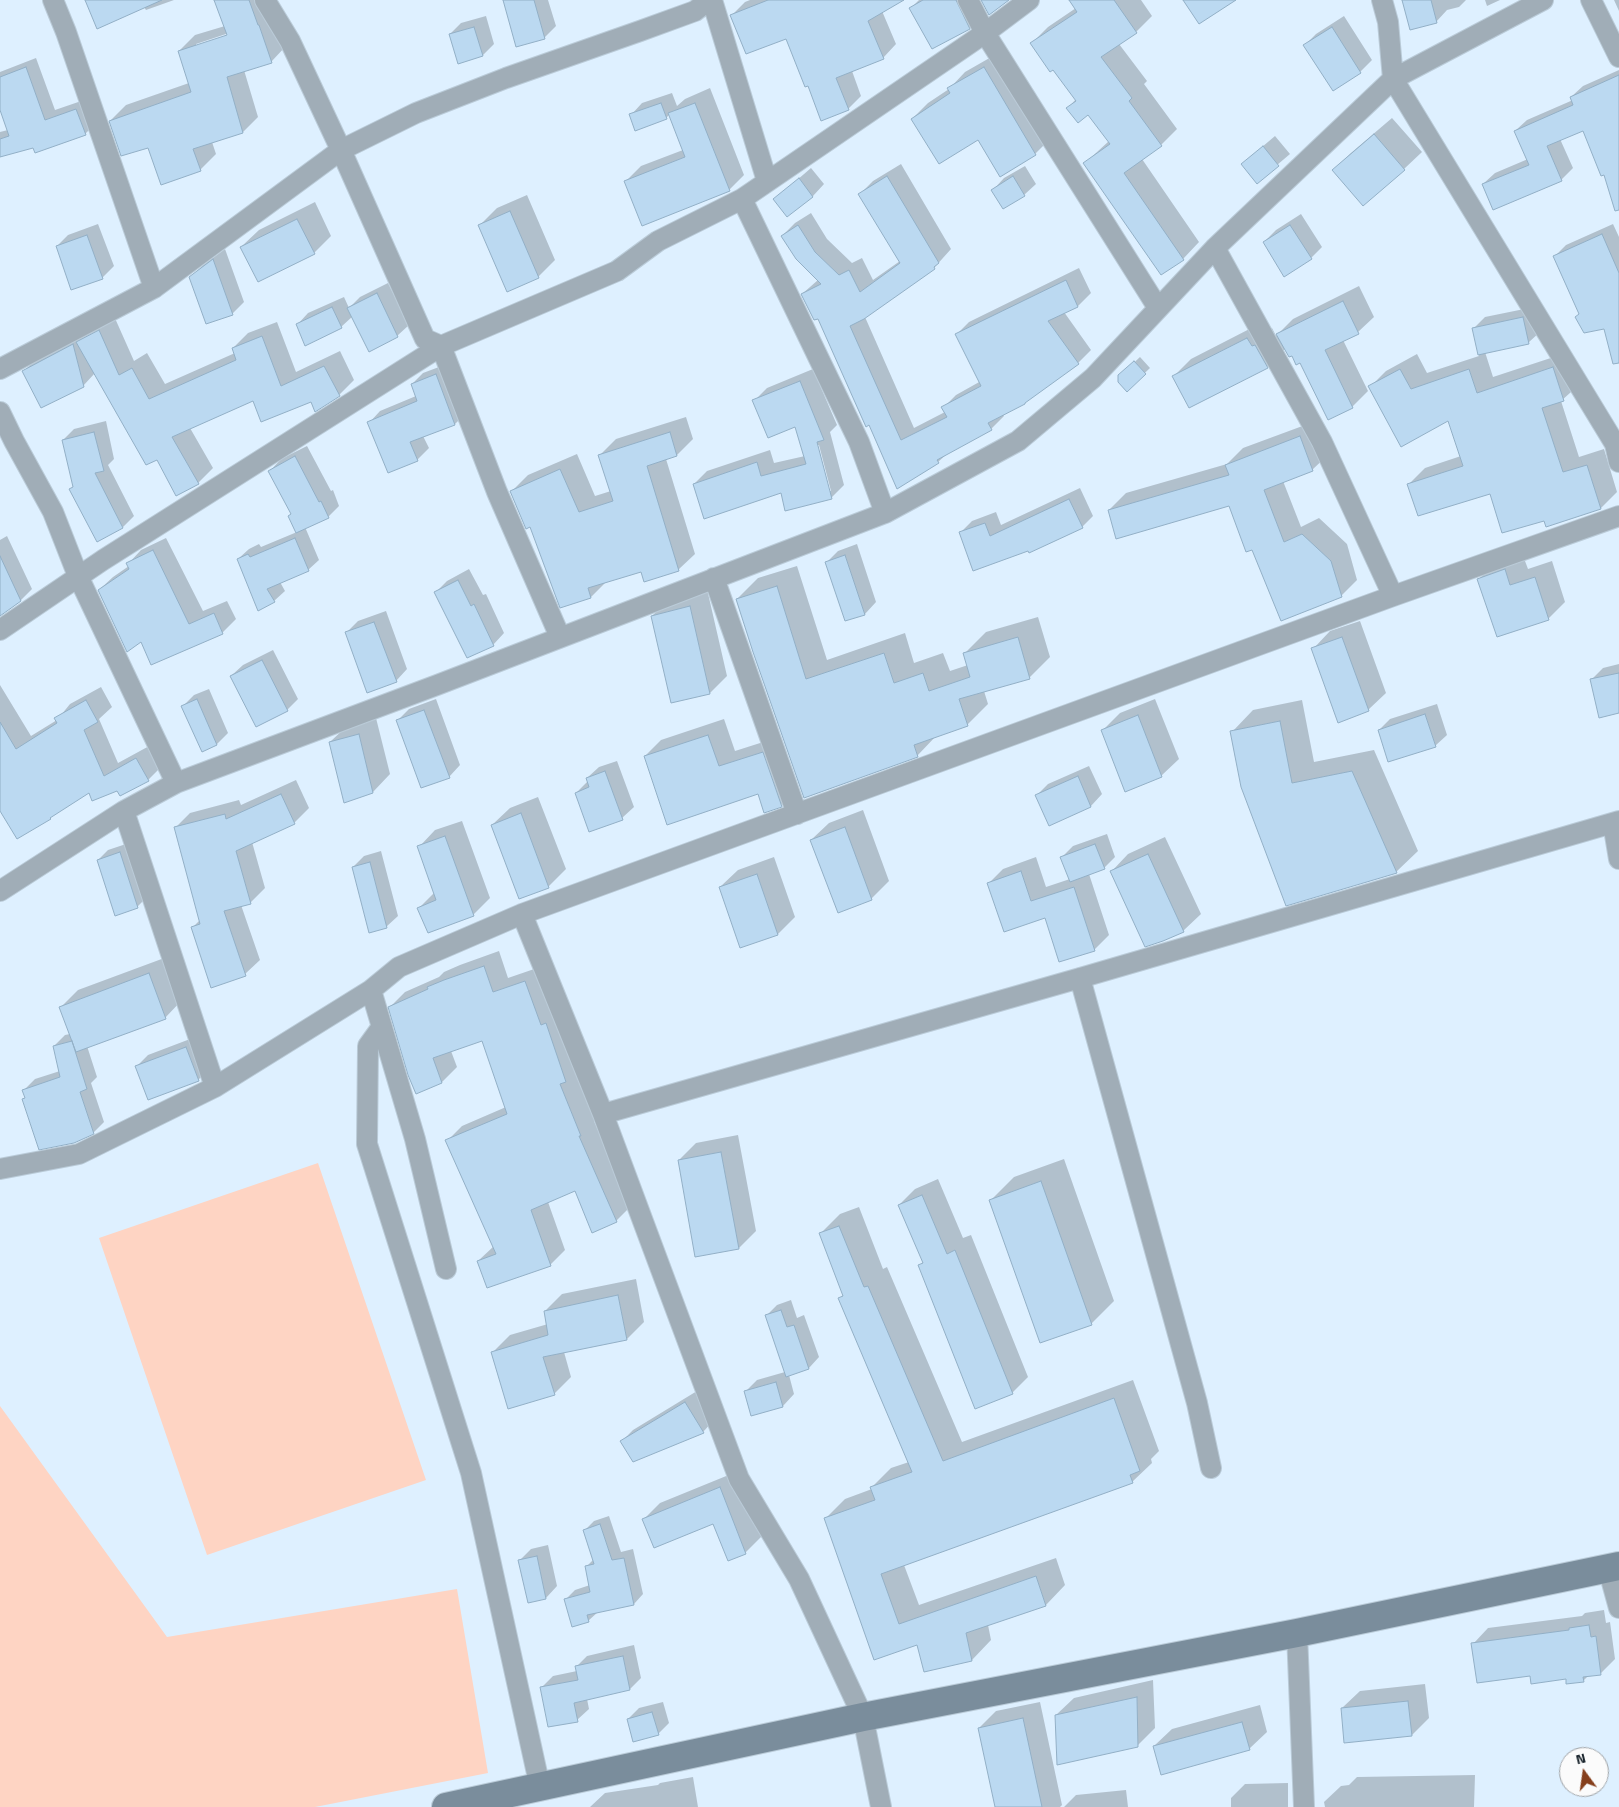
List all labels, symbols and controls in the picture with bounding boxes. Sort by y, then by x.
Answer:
north arrow [1559,1747,1609,1797]
text: N [1573,1747,1588,1769]

